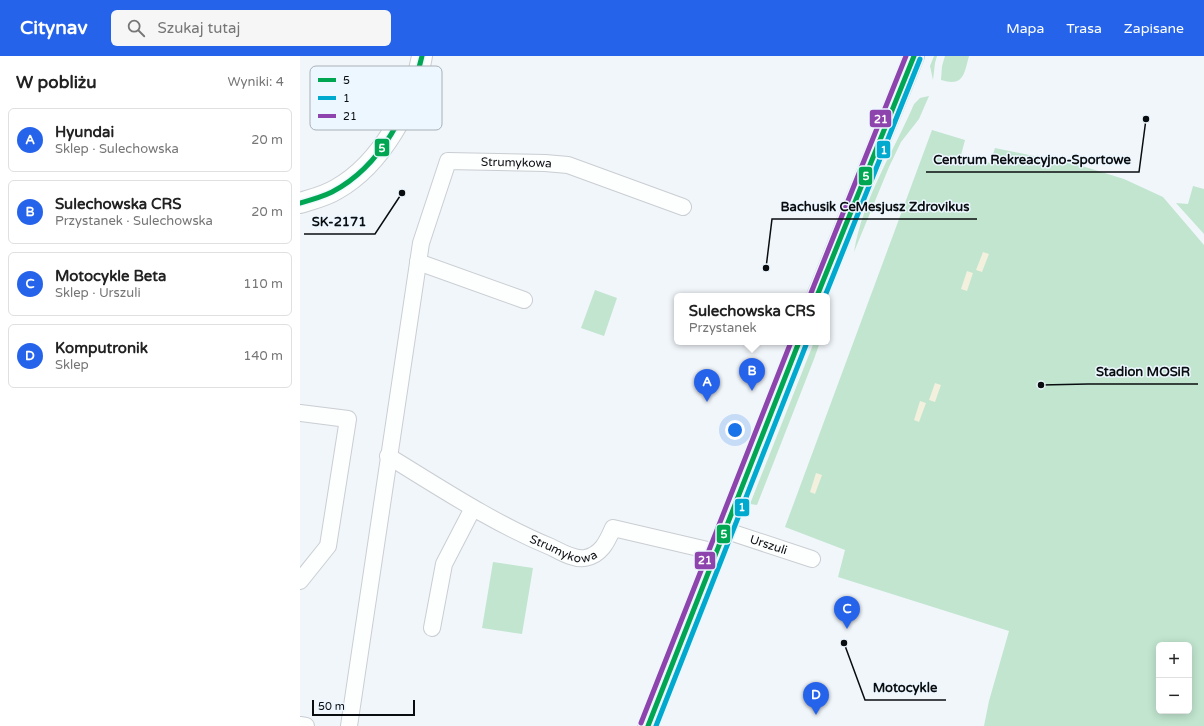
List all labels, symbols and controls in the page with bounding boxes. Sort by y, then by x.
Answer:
search box [111,10,391,46]
text: Citynav [20,17,87,39]
icon: search [125,17,147,39]
text: Szukaj tutaj [157,19,240,37]
text: Mapa [1006,20,1044,37]
text: Trasa [1066,20,1102,37]
text: Zapisane [1124,20,1184,37]
legend [310,66,442,130]
text: W pobliżu [16,72,97,93]
text: Wyniki: 4 [228,74,284,90]
text: 5 [343,74,350,87]
text: 1 [343,92,350,105]
line badge: 21 [869,109,892,128]
text: 21 [343,110,357,123]
text: 21 [874,113,888,126]
text: Hyundai [55,123,114,141]
text: A [25,132,35,148]
text: 20 m [251,132,283,148]
line badge: 5 [374,138,390,157]
line badge: 1 [876,140,891,159]
text: Sklep · Sulechowska [55,141,179,157]
text: 5 [379,142,386,155]
text: 1 [881,144,888,157]
callout: Centrum Rekreacyjno-Sportowe [926,147,1139,172]
text: Centrum Rekreacyjno-Sportowe [933,152,1131,168]
street label: Strumykowa [481,155,552,171]
line badge: 5 [858,166,873,186]
text: 5 [863,170,870,183]
callout: Bachusik CeMesjusz Zdrovikus [772,194,977,219]
text: Sulechowska CRS [55,195,181,213]
text: Bachusik CeMesjusz Zdrovikus [781,199,969,215]
text: B [25,204,35,220]
text: 20 m [251,204,283,220]
callout: SK-2171 [304,209,375,234]
text: Przystanek · Sulechowska [55,213,213,229]
text: SK-2171 [312,214,366,230]
text: Motocykle Beta [55,267,166,285]
text: C [25,276,35,292]
text: 110 m [243,276,283,292]
text: Sklep · Urszuli [55,285,141,301]
popup [674,293,830,345]
text: Sulechowska CRS [689,302,815,320]
text: Przystanek [689,320,757,336]
text: Komputronik [55,339,148,357]
text: D [25,348,35,364]
text: 140 m [243,348,283,364]
text: Sklep [55,357,89,373]
pin: B [739,358,765,391]
callout: Stadion MOSiR [1088,359,1198,384]
text: Stadion MOSiR [1096,364,1190,380]
pin: A [694,369,720,402]
your location [725,420,745,440]
line badge: 1 [734,498,750,517]
text: 1 [739,501,746,514]
line badge: 5 [716,524,731,544]
text: 5 [721,528,728,541]
street label: Strumykowa [528,532,600,566]
street label: Urszuli [748,532,789,557]
line badge: 21 [694,551,716,570]
text: 21 [698,554,712,567]
pin: C [834,596,860,629]
map controls [1156,642,1192,714]
button: + [1156,642,1192,678]
callout: Motocykle [865,675,946,700]
button: − [1156,678,1192,714]
text: Motocykle [873,680,938,696]
pin: D [803,682,829,715]
scale bar [312,698,415,717]
text: 50 m [318,700,345,713]

